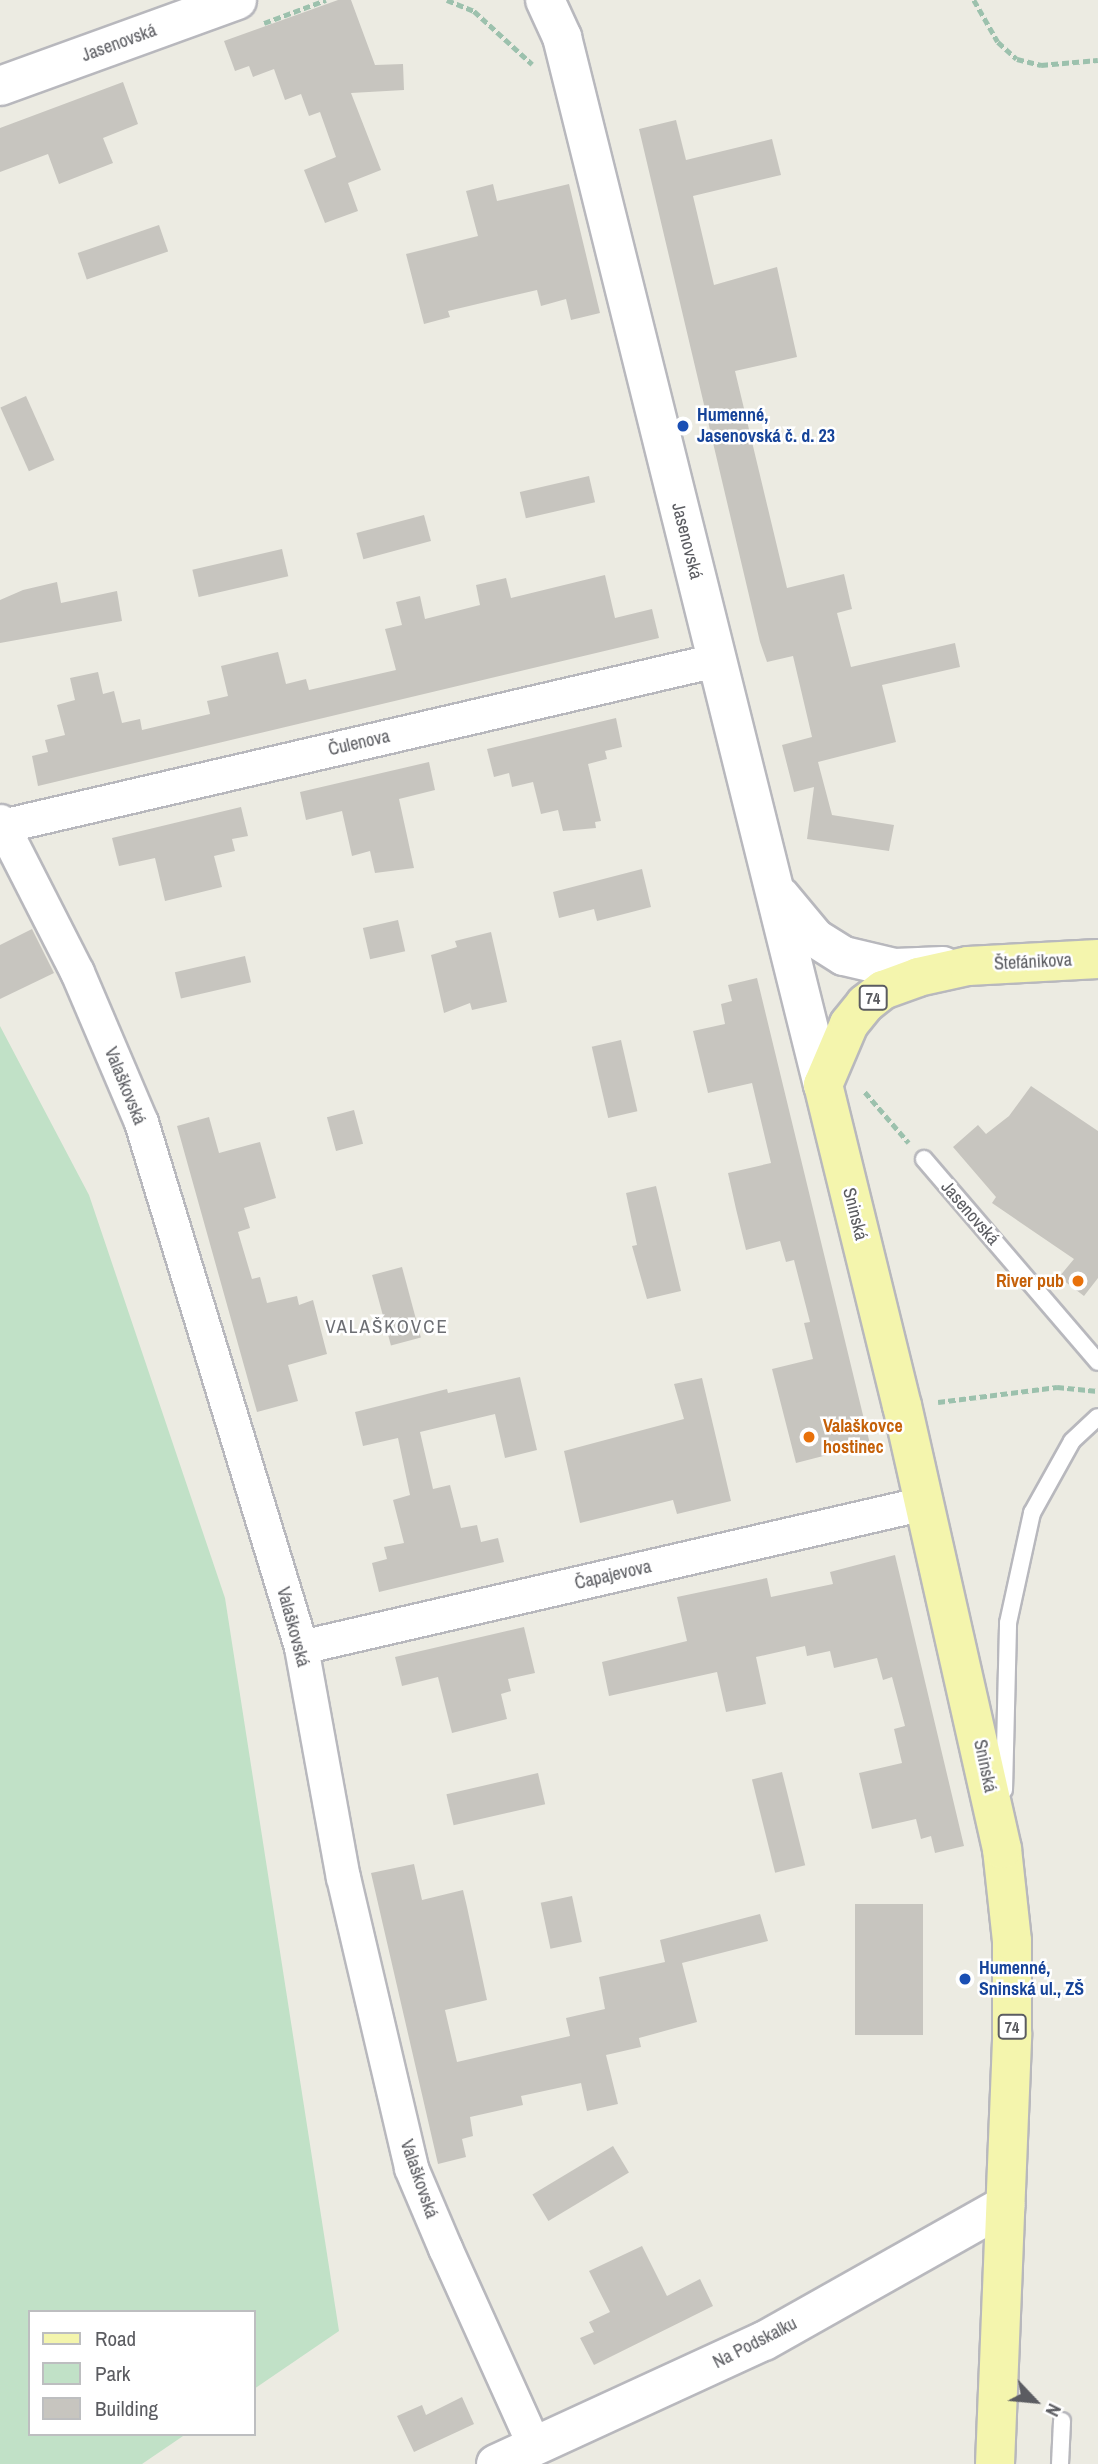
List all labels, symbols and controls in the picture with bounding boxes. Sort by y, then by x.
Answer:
street label: Jasenovská [79,20,159,66]
place label: Humenné, Jasenovská č. d. 23 [697,405,835,448]
marker: Humenné, Jasenovská č. d. 23 [675,418,691,434]
street label: Jasenovská [667,501,707,581]
street label: Čulenova [326,725,392,761]
street label: Štefánikova [994,949,1072,975]
road number: 74 [857,986,889,1010]
street label: Valaškovská [100,1044,150,1128]
street label: Jasenovská [936,1177,1004,1249]
street label: Sninská [838,1186,872,1242]
place label: River pub [996,1270,1064,1292]
marker: River pub [1070,1273,1086,1289]
district label: VALAŠKOVCE [326,1316,448,1338]
place label: Valaškovce hostinec [823,1416,903,1458]
marker: Valaškovce hostinec [801,1429,817,1445]
street label: Čapajevova [573,1556,653,1594]
street label: Valaškovská [272,1585,314,1669]
street label: Sninská [969,1738,1001,1794]
place label: Humenné, Sninská ul., ZŠ [979,1958,1084,2000]
marker: Humenné, Sninská ul., ZŠ [957,1971,973,1987]
road number: 74 [996,2014,1028,2039]
street label: Valaškovská [395,2137,443,2221]
legend [28,2310,256,2436]
street label: Na Podskalku [710,2313,800,2373]
text: Road [95,2324,136,2353]
text: Park [95,2359,130,2388]
north arrow [1000,2366,1070,2436]
text: Building [95,2394,158,2423]
text: N [1040,2399,1068,2421]

